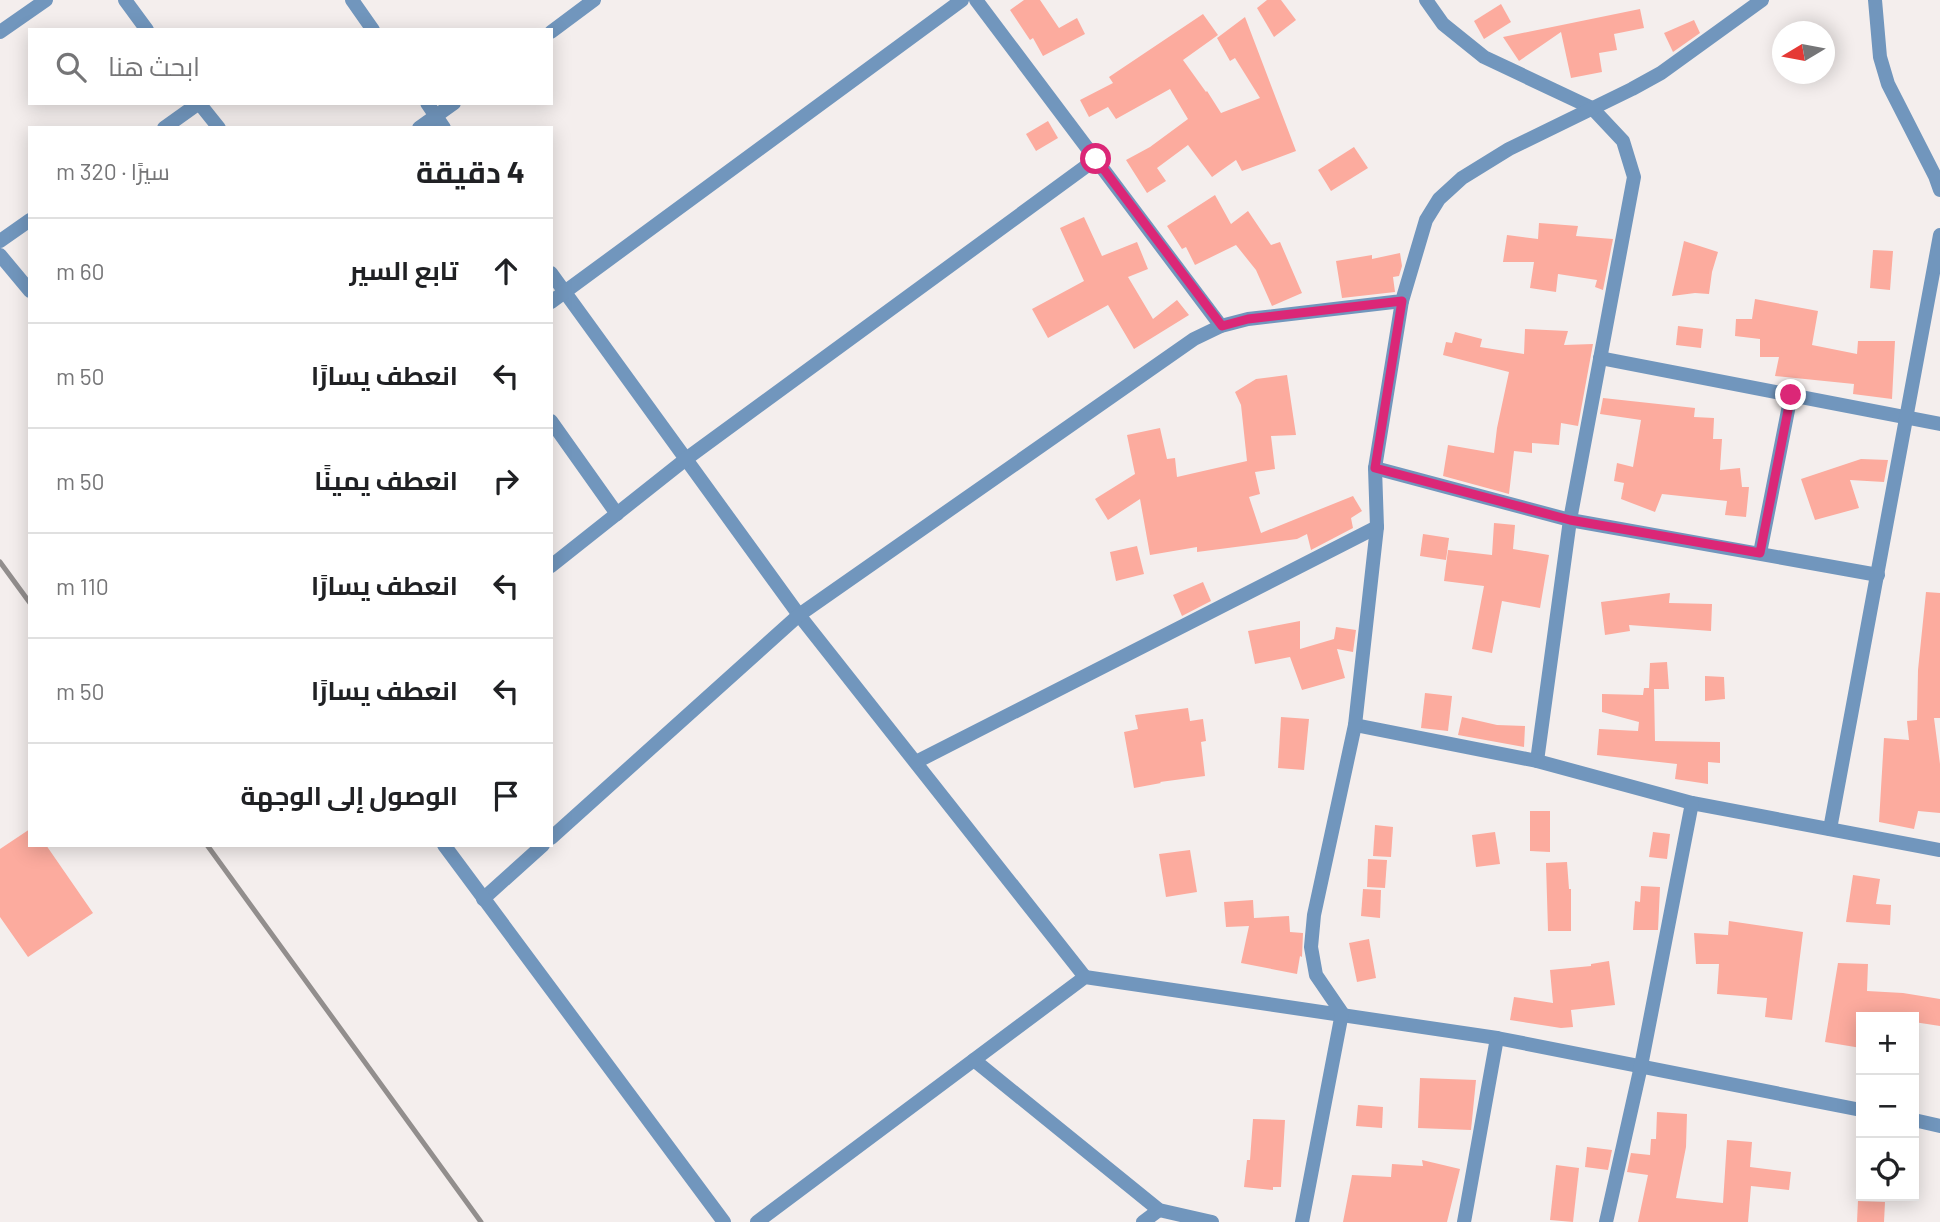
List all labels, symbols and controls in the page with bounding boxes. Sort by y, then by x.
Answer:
north arrow [1772,21,1835,84]
search box [28,28,553,105]
icon: search [52,48,90,86]
text: ابحث هنا [108,50,200,81]
route start [1080,143,1111,174]
text: 4 دقيقة [416,153,525,189]
text: سيرًا · 320 m [56,157,170,185]
icon: ahead [487,252,525,290]
text: تابع السير [349,254,458,285]
text: 60 m [56,257,104,285]
icon: left [487,357,525,395]
text: انعطف يسارًا [311,359,458,390]
text: 50 m [56,362,104,390]
route end [1775,379,1806,410]
icon: right [487,462,525,500]
text: انعطف يمينًا [314,464,458,495]
text: 50 m [56,467,104,495]
icon: left [487,567,525,605]
text: انعطف يسارًا [311,569,458,600]
text: 110 m [56,572,109,600]
icon: left [487,672,525,710]
text: انعطف يسارًا [311,674,458,705]
text: 50 m [56,677,104,705]
icon: arrive [487,777,525,815]
text: الوصول إلى الوجهة [240,779,458,810]
map controls [1856,1012,1919,1201]
button: + [1856,1012,1919,1075]
button: − [1856,1075,1919,1138]
button: locate [1856,1138,1919,1201]

